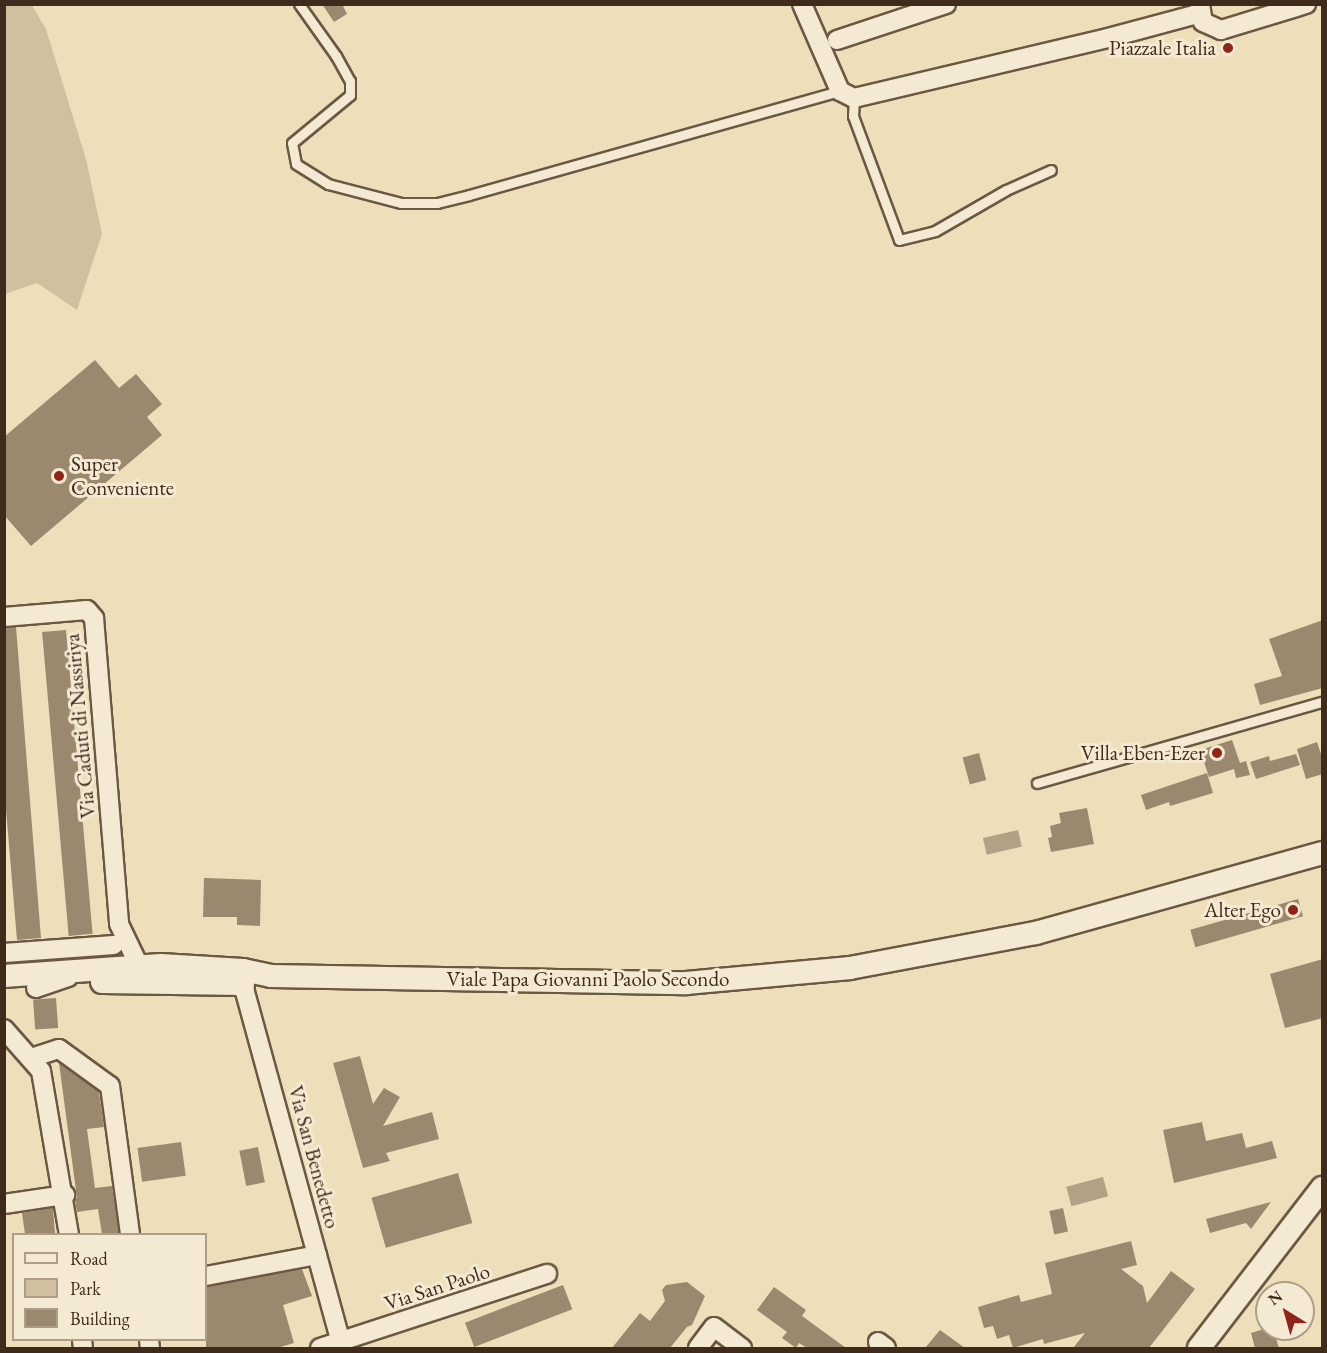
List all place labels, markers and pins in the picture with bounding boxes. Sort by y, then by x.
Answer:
place label: Piazzale Italia [1109,35,1216,61]
marker: Piazzale Italia [1221,41,1235,55]
place label: Super Conveniente [71,451,174,501]
marker: Super Conveniente [52,469,66,483]
place label: Villa Eben-Ezer [1081,740,1205,766]
marker: Villa Eben-Ezer [1210,746,1224,760]
place label: Alter Ego [1204,897,1281,923]
marker: Alter Ego [1286,903,1300,917]

